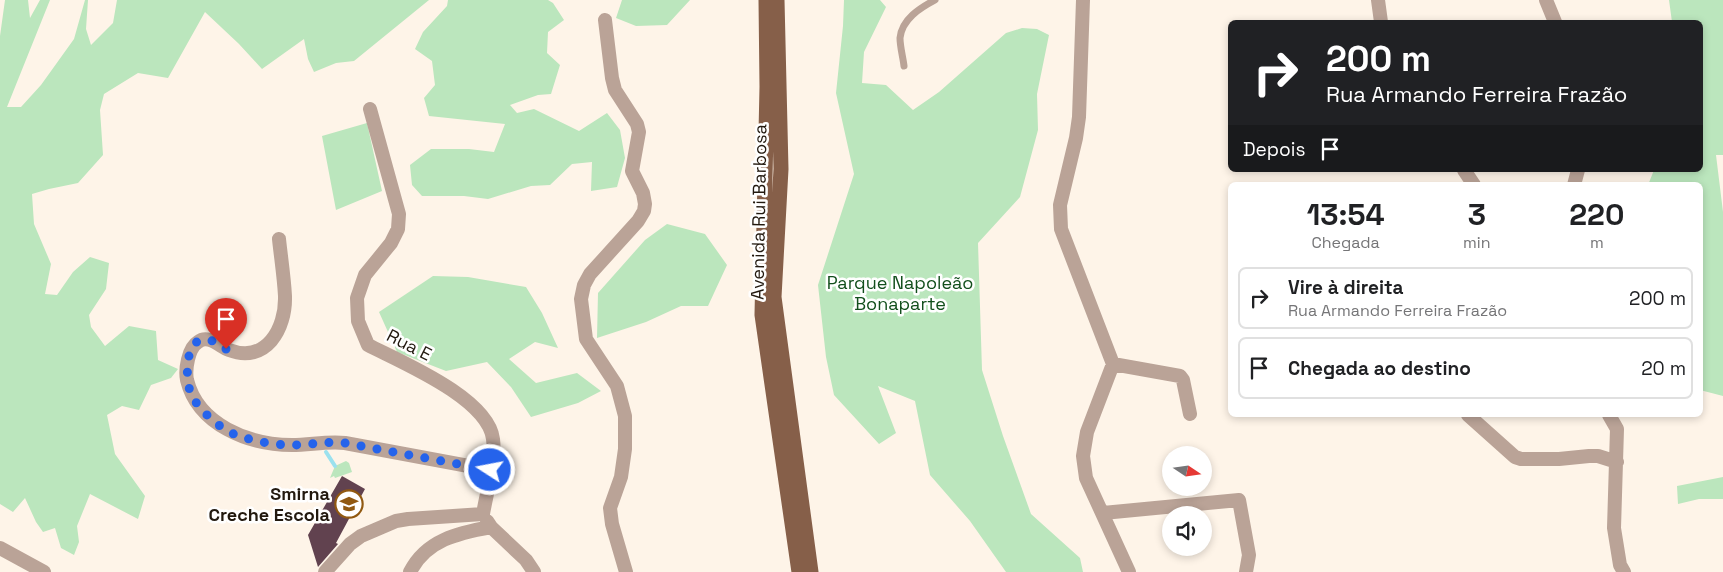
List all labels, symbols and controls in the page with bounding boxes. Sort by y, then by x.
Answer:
text: 200 m [1326,37,1431,81]
icon: right [1243,40,1308,105]
text: Rua Armando Ferreira Frazão [1326,80,1627,108]
street label: Avenida Rui Barbosa [745,124,772,300]
icon: arrive [1316,135,1344,163]
text: Depois [1243,137,1306,162]
text: 13:54 [1307,195,1384,234]
text: 3 [1468,195,1486,234]
text: 220 [1569,195,1624,234]
text: Chegada [1311,232,1380,253]
text: min [1463,232,1491,253]
text: m [1590,232,1604,253]
park label: Parque Napoleão Bonaparte [827,271,973,315]
text: Vire à direita [1288,275,1404,300]
icon: right [1245,284,1273,312]
text: 200 m [1629,286,1686,311]
pin [205,298,247,349]
text: Rua Armando Ferreira Frazão [1288,300,1507,321]
icon: arrive [212,305,240,333]
street label: Rua E [383,324,436,366]
icon: arrive [1245,354,1273,382]
text: Chegada ao destino [1288,356,1471,381]
text: 20 m [1641,356,1686,381]
position arrow [463,443,515,495]
north arrow [1162,446,1212,496]
map controls [1162,446,1212,556]
place label: Smirna Creche Escola [208,482,331,526]
school or university icon: Smirna Creche Escola [334,489,364,519]
button: sound [1162,506,1212,556]

